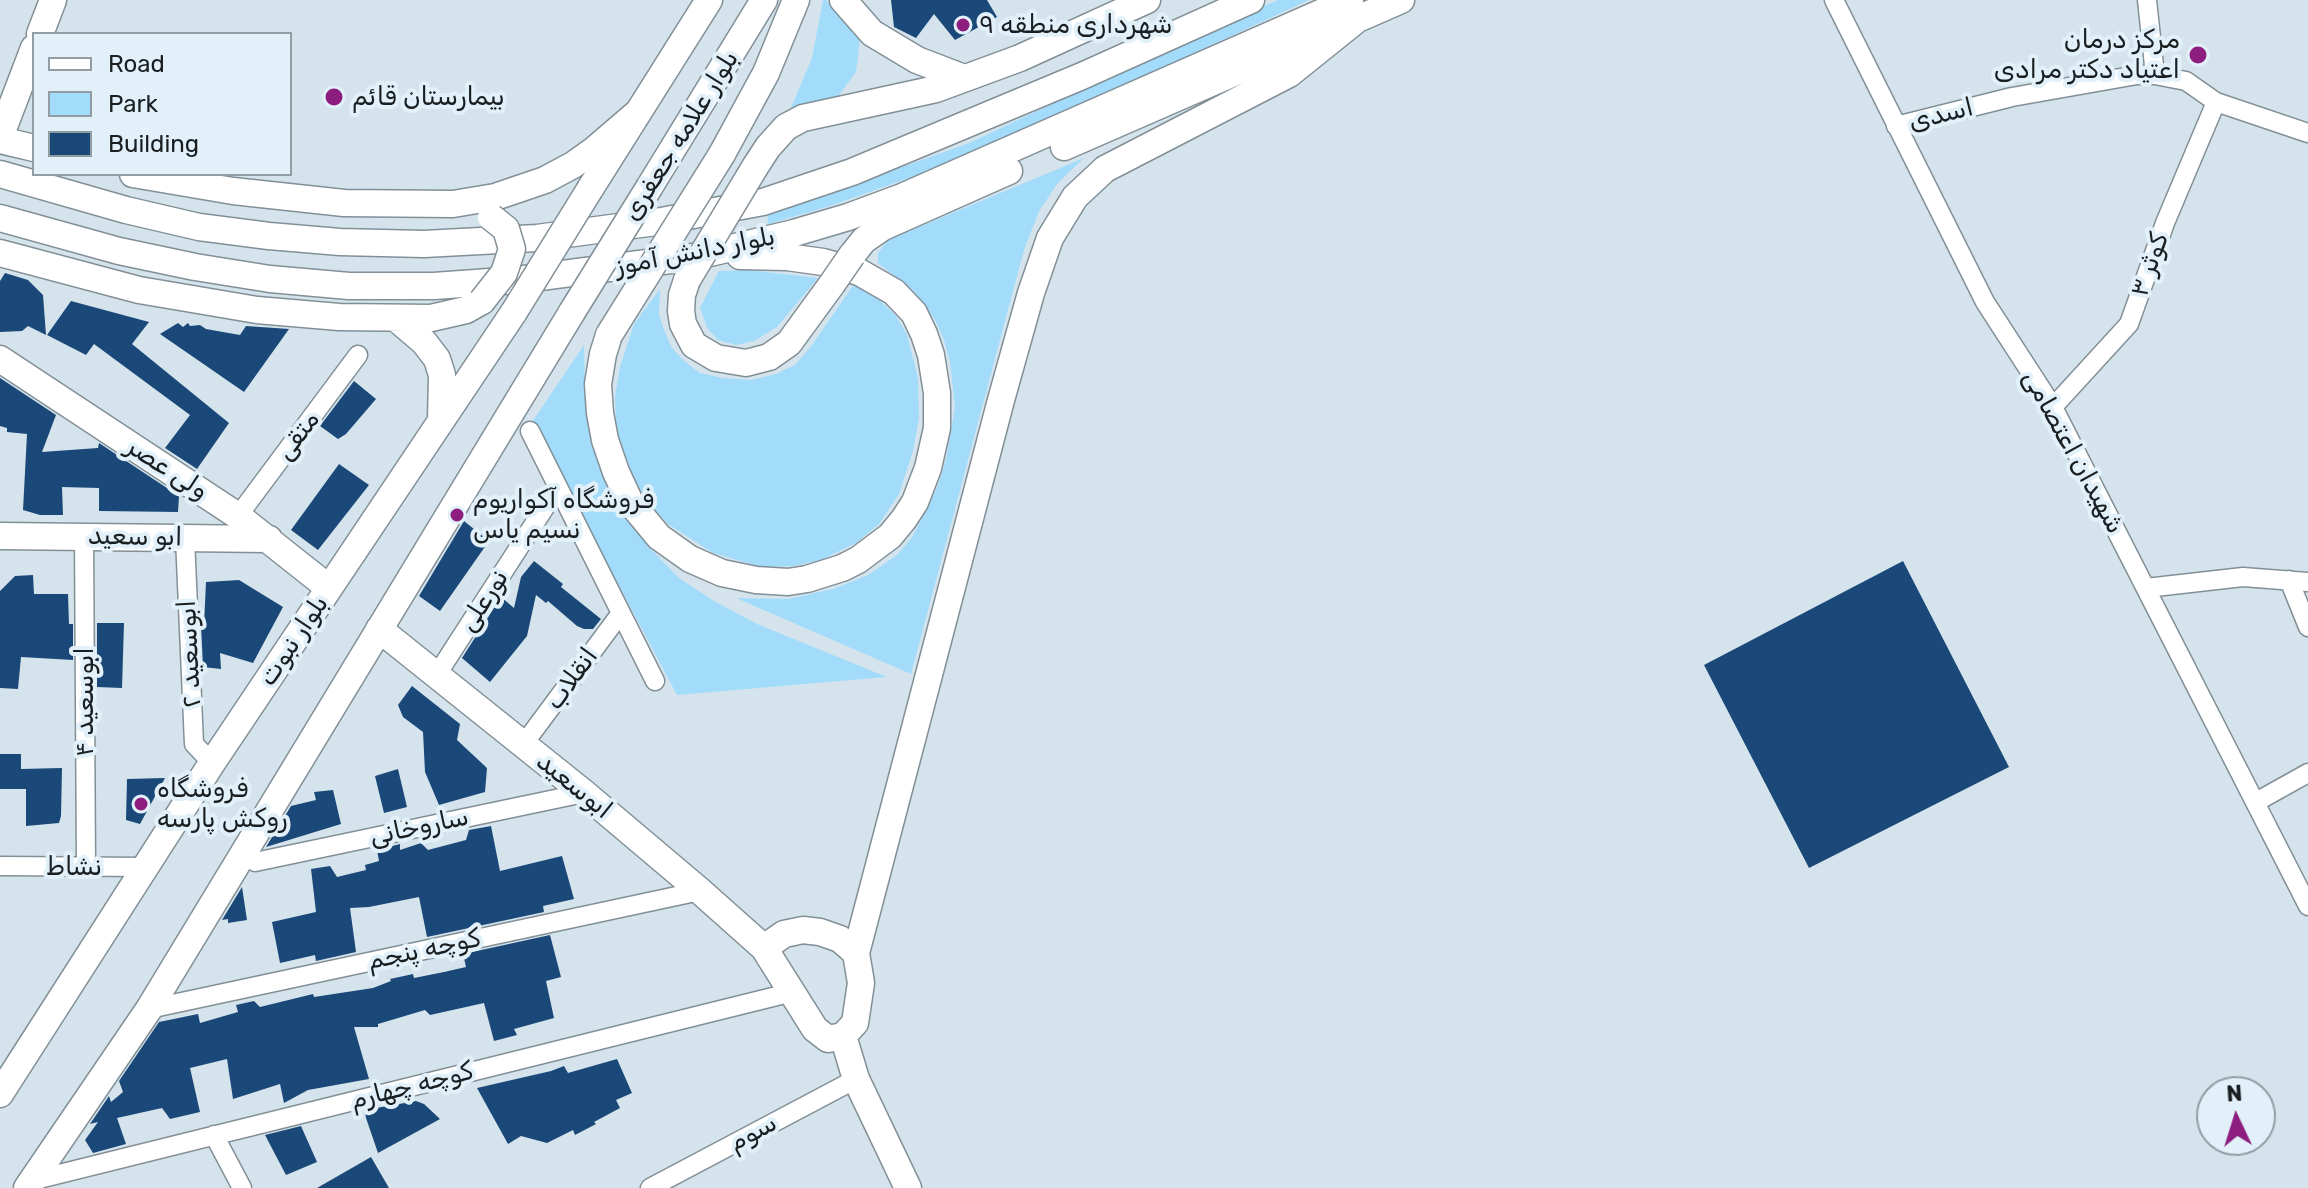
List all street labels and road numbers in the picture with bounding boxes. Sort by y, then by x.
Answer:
street label: بلوار علامه جعفری [616,45,746,227]
street label: اسدی [1905,92,1977,138]
street label: بلوار دانش آموز [612,221,778,283]
street label: کوثر ۳ [2124,229,2176,301]
street label: شهیدان اعتصامی [2015,365,2131,539]
street label: متقی [269,405,327,467]
street label: ولی عصر [120,431,214,507]
street label: ابو سعید [87,521,183,553]
street label: نورعلی [452,564,516,638]
street label: بلوار نبوت [252,590,336,692]
street label: ابوسعید ۲ [172,599,208,709]
street label: انقلاب [539,642,605,716]
street label: ابوسعید ۴ [69,647,101,757]
street label: ابوسعید [530,746,618,826]
street label: ساروخانی [367,801,471,853]
street label: نشاط [46,851,102,883]
street label: کوچه پنجم [365,923,483,977]
street label: کوچه چهارم [348,1056,476,1116]
street label: سوم [724,1108,782,1158]

